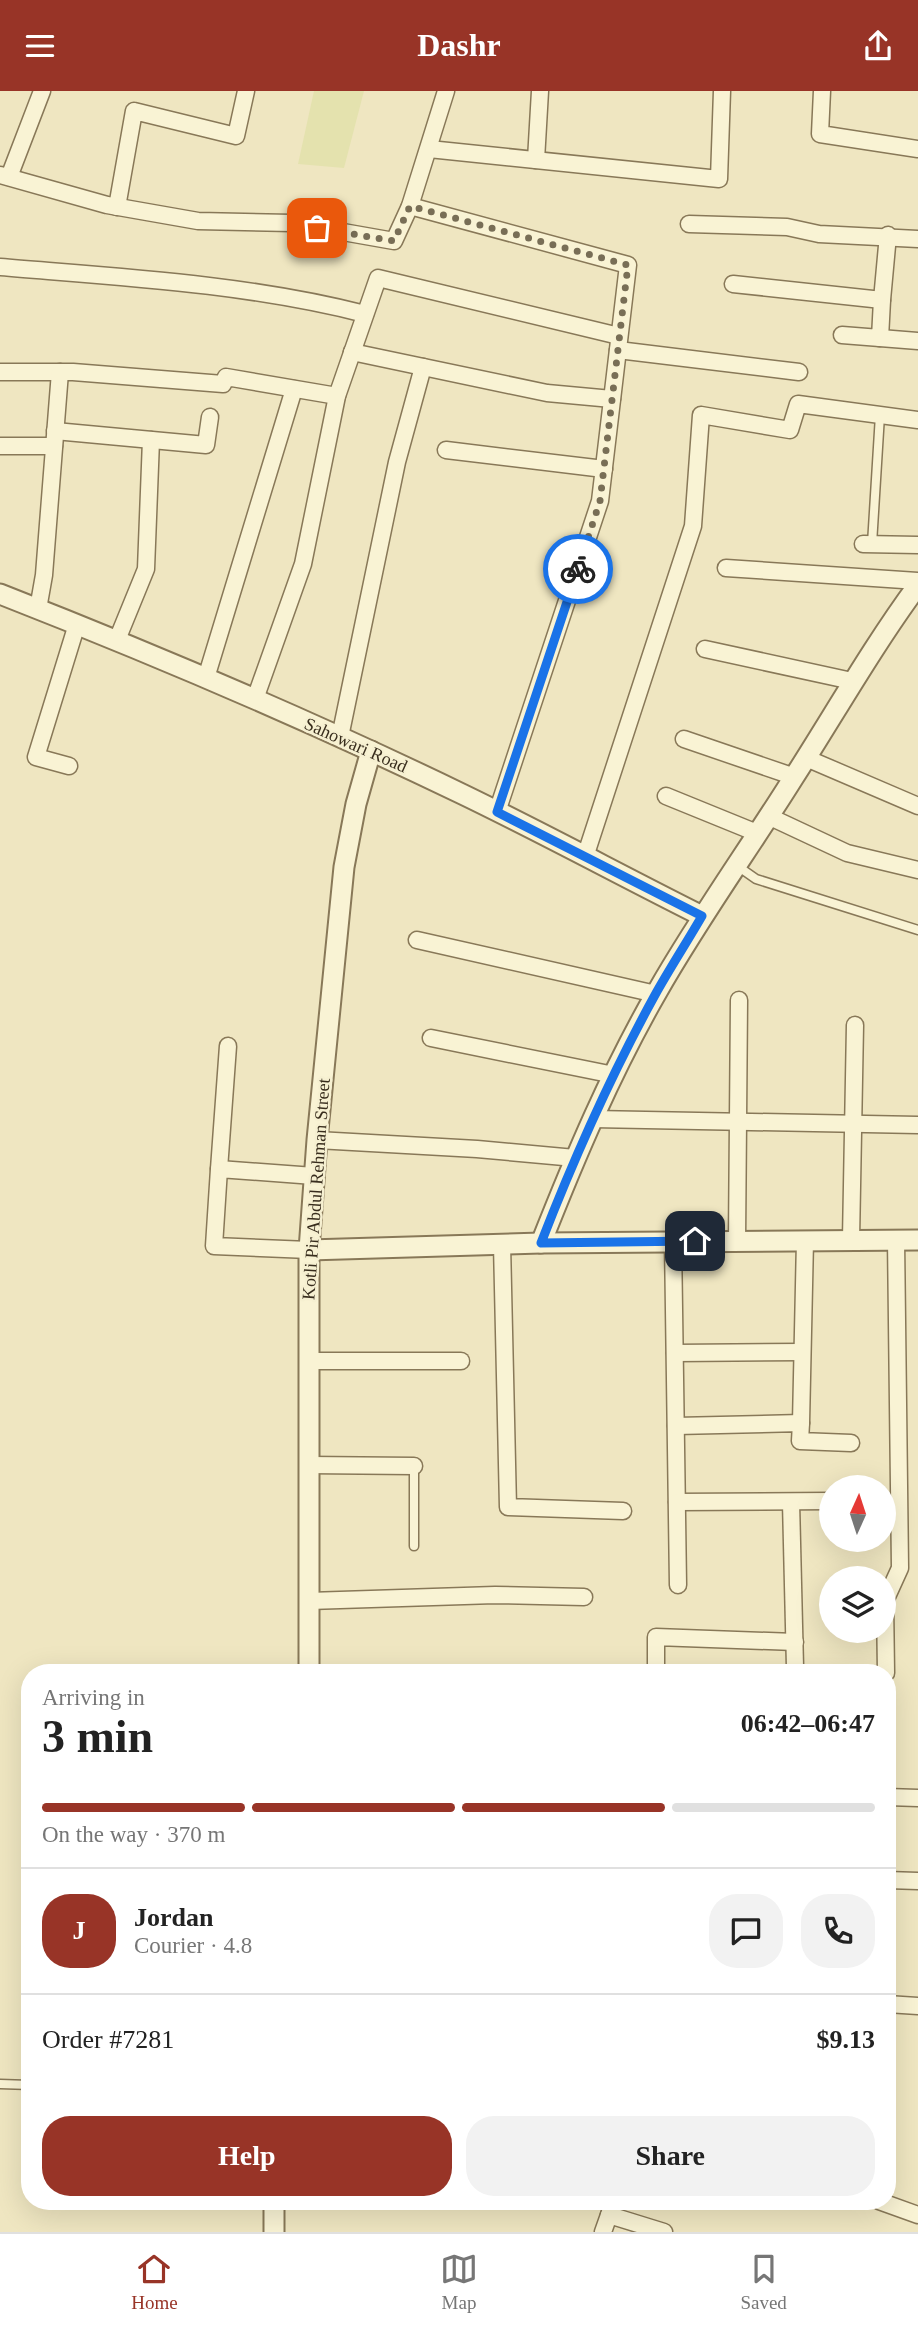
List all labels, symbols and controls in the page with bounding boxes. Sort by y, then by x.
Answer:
icon: menu [21,27,59,65]
text: Dashr [417,27,501,63]
icon: share [859,27,897,65]
pin [287,198,347,258]
icon: bag [298,209,336,247]
courier [543,534,613,604]
icon: bike [559,550,597,588]
street label: Sahowari Road [301,713,411,777]
street label: Kotli Pir Abdul Rehman Street [298,1078,334,1300]
pin [665,1211,725,1271]
icon: home [676,1222,714,1260]
north arrow [819,1475,896,1552]
map controls [819,1475,896,1643]
button: layers [819,1566,896,1643]
text: Arriving in [42,1685,145,1710]
text: 06:42–06:47 [741,1709,875,1738]
text: 3 min [42,1711,153,1762]
text: On the way · 370 m [42,1822,225,1847]
button: chat [709,1894,783,1968]
button: phone [801,1894,875,1968]
text: Jordan [134,1903,213,1932]
text: J [73,1916,86,1945]
text: Courier · 4.8 [134,1933,252,1958]
text: Order #7281 [42,2025,174,2054]
text: $9.13 [817,2025,875,2054]
button: Help [42,2116,452,2196]
button: Share [466,2116,875,2196]
tab: Home [131,2250,178,2314]
tab: Map [440,2250,478,2314]
tab: Saved [740,2250,787,2314]

